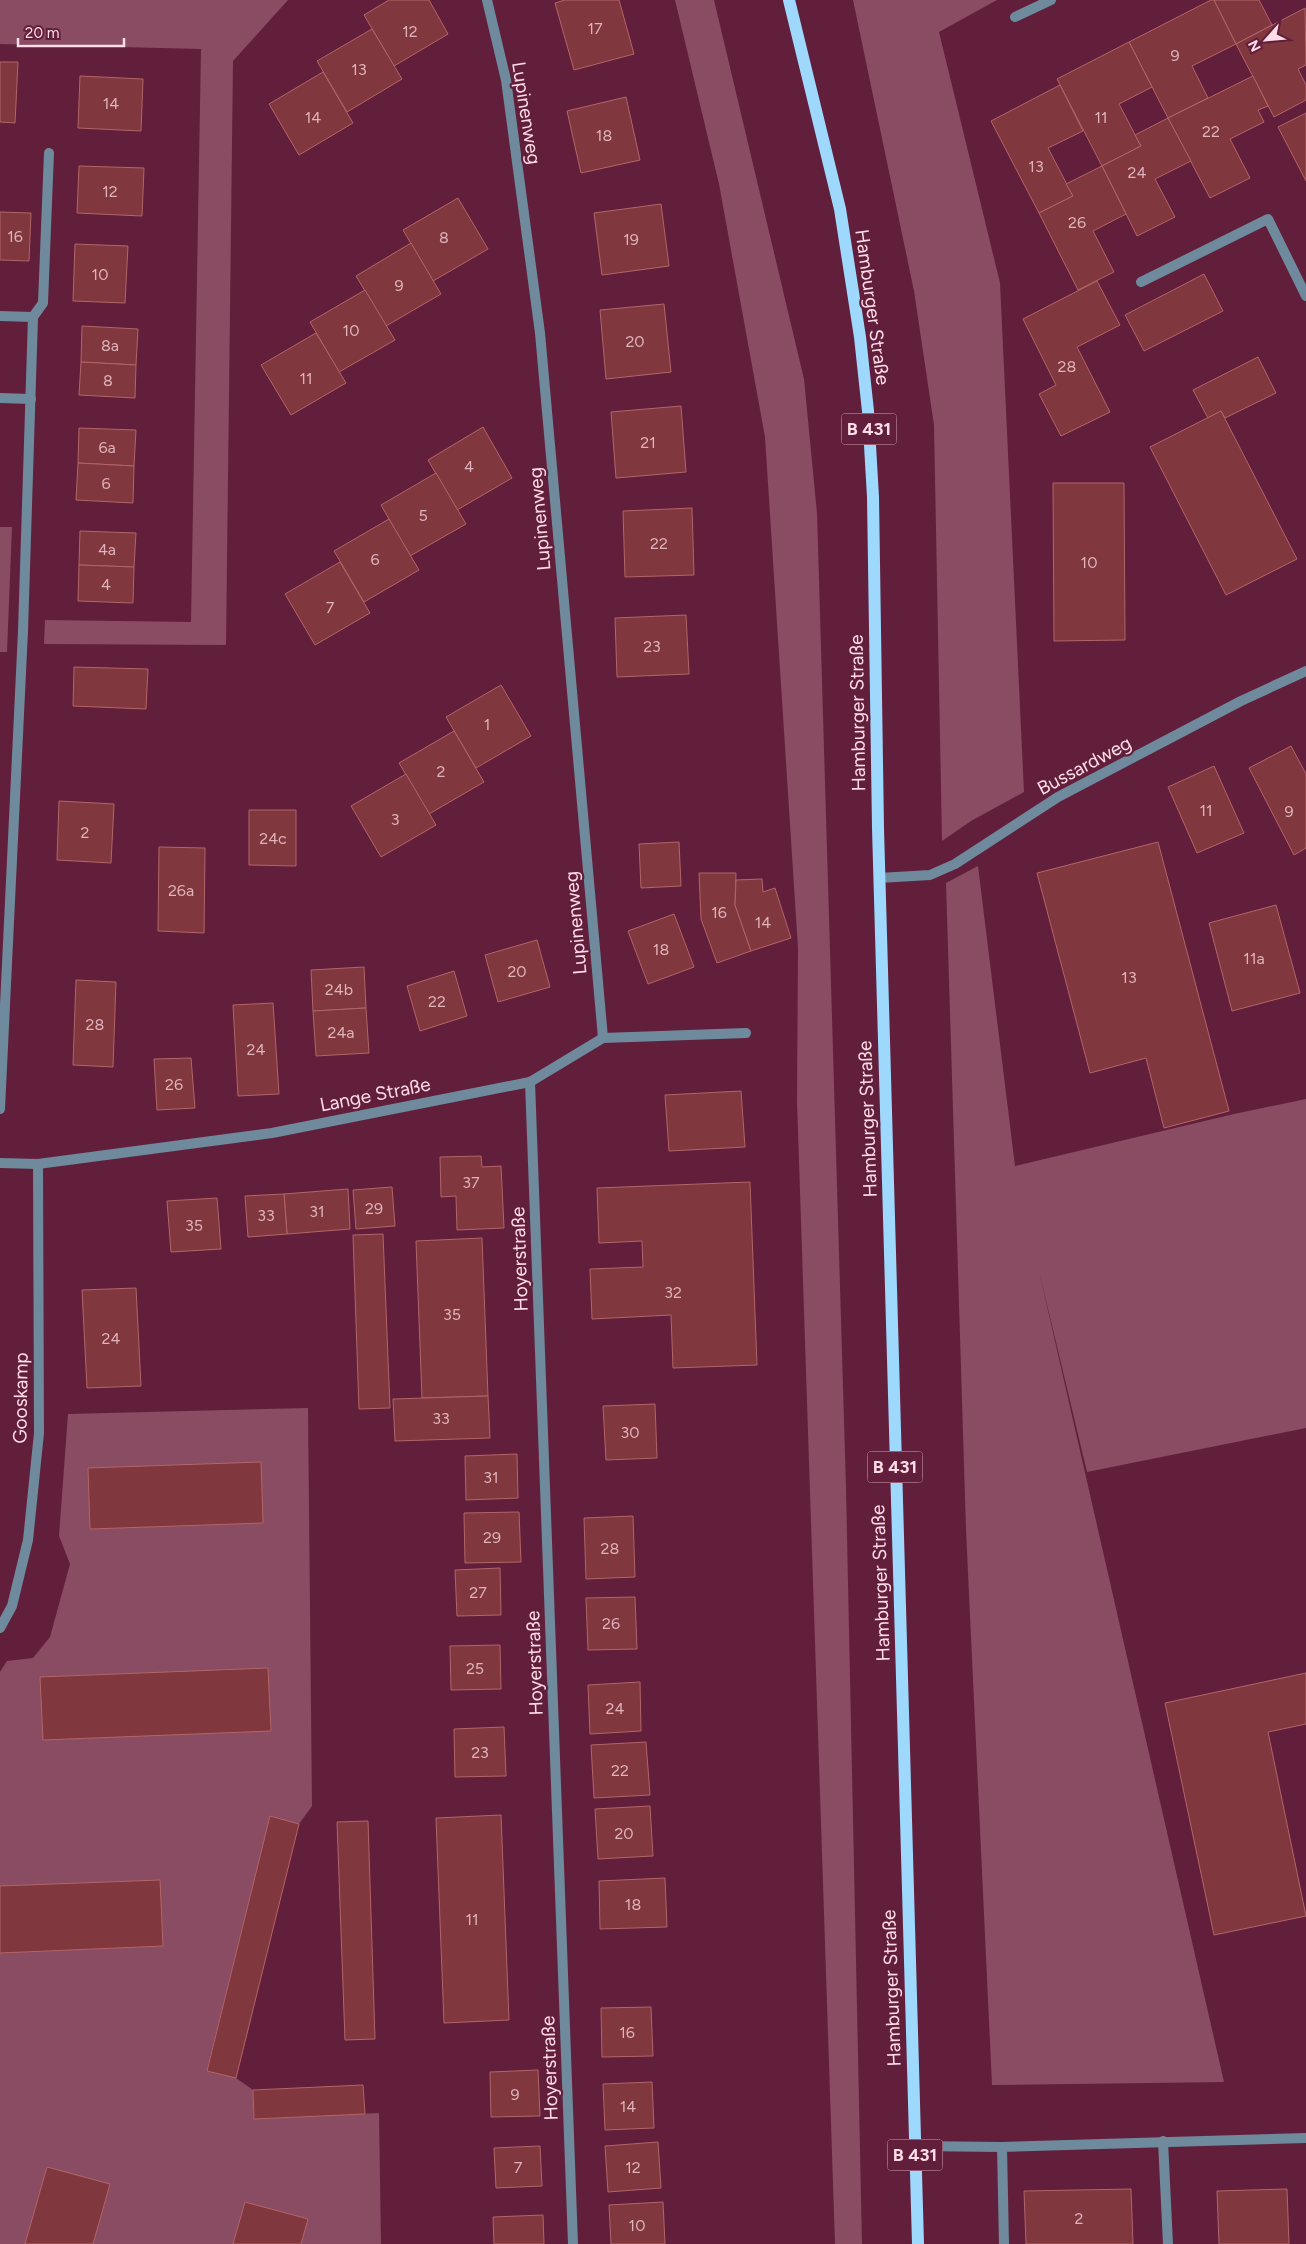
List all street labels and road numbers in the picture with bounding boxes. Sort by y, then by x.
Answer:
street label: Lupinenweg [507,60,546,166]
street label: Hamburger Straße [850,228,895,386]
road number: B 431 [842,414,896,444]
street label: Lupinenweg [524,466,555,572]
street label: Hamburger Straße [845,634,870,792]
street label: Bussardweg [1033,731,1135,800]
street label: Lupinenweg [560,870,591,976]
street label: Hamburger Straße [853,1040,882,1198]
street label: Lange Straße [318,1072,432,1117]
street label: Hoyerstraße [506,1206,533,1312]
street label: Gooskamp [8,1352,33,1444]
road number: B 431 [868,1451,922,1482]
street label: Hamburger Straße [866,1504,895,1662]
street label: Hoyerstraße [521,1610,548,1716]
street label: Hamburger Straße [877,1909,906,2067]
street label: Hoyerstraße [536,2015,563,2121]
road number: B 431 [888,2140,942,2170]

